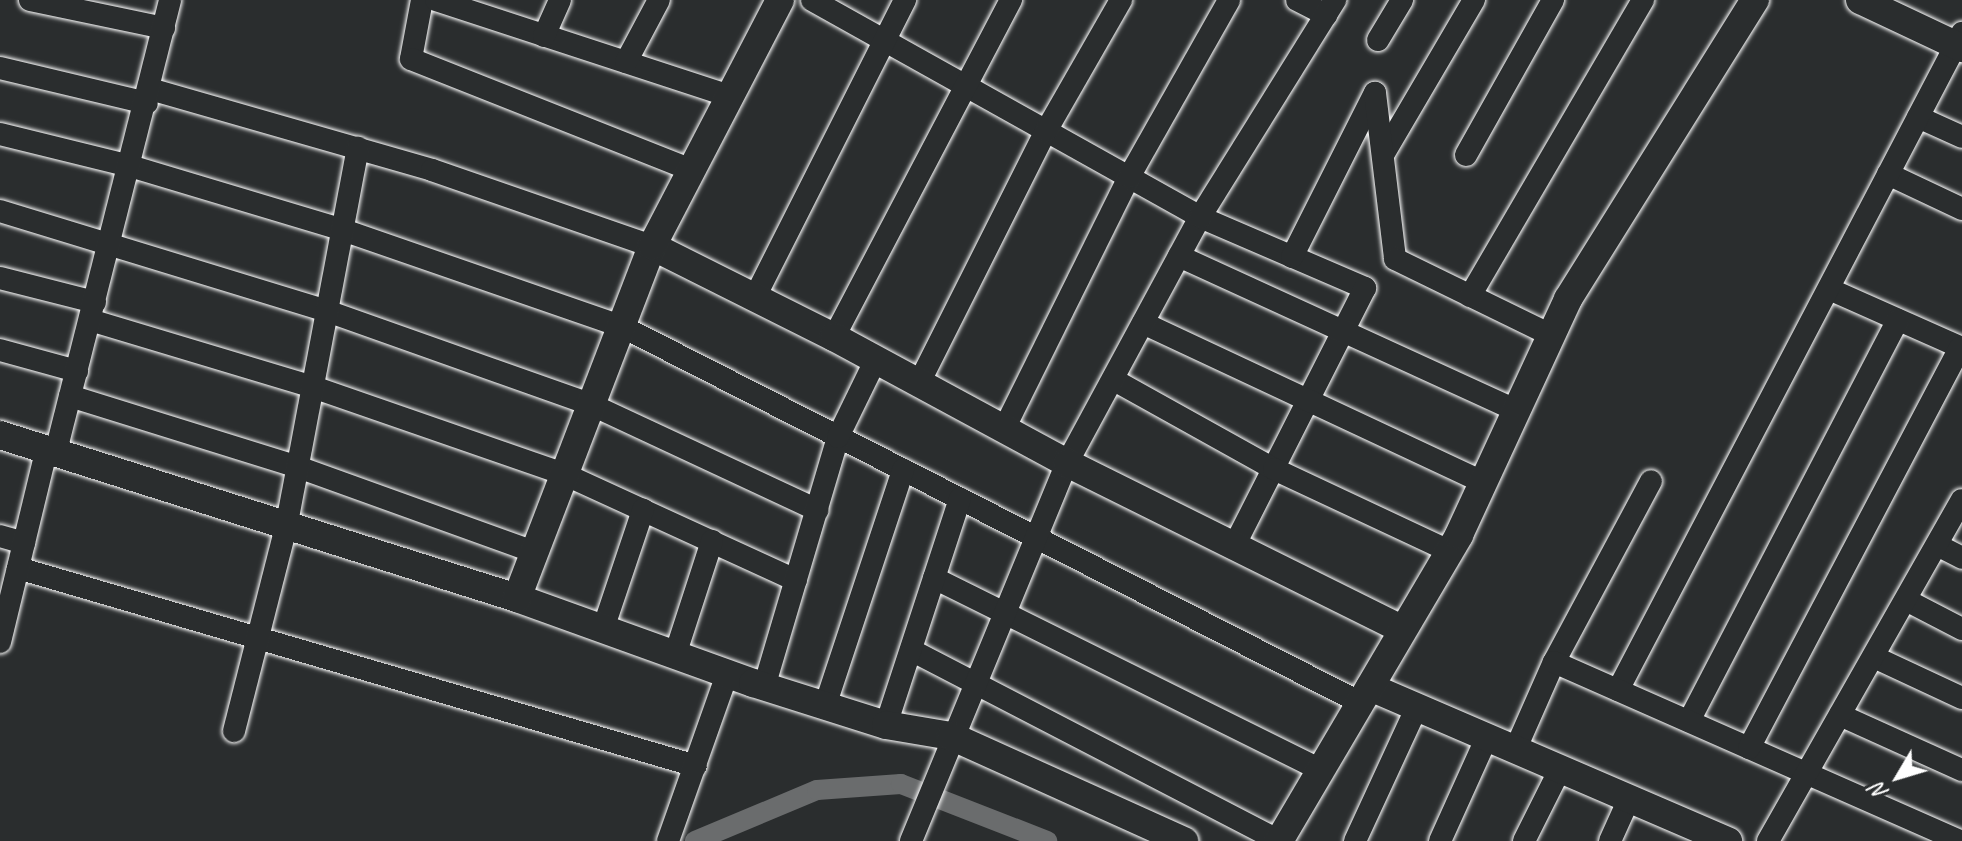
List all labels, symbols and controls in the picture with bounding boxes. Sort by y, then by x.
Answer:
north arrow [1858,737,1938,817]
text: N [1864,778,1894,806]

